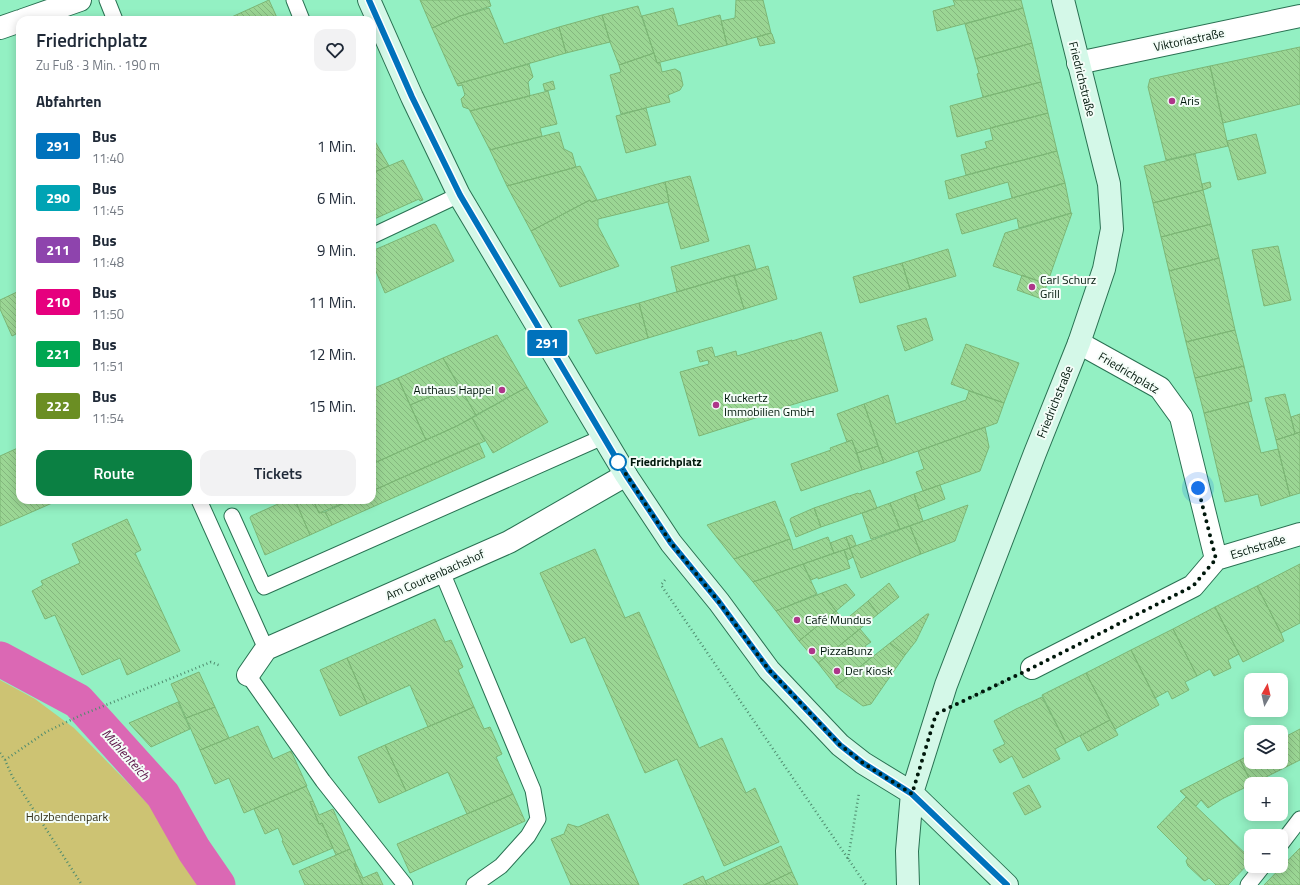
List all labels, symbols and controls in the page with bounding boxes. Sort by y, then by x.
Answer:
street label: Viktoriastraße [1152,23,1226,56]
text: Friedrichplatz [36,25,147,54]
button: heart [314,29,356,71]
street label: Friedrichstraße [1064,39,1101,118]
text: Zu Fuß · 3 Min. · 190 m [36,55,160,75]
text: Abfahrten [36,90,102,113]
place label: Aris [1180,91,1200,110]
marker: Aris [1167,96,1177,106]
text: Bus [92,125,117,148]
text: 291 [46,135,70,156]
text: 1 Min. [317,135,356,158]
text: 11:40 [92,148,124,168]
text: Bus [92,177,117,200]
text: 290 [46,187,70,208]
text: 6 Min. [317,187,356,210]
text: 11:45 [92,200,124,220]
text: Bus [92,229,117,252]
text: 211 [46,239,70,260]
text: 9 Min. [317,239,356,262]
text: 11:48 [92,252,124,272]
place label: Carl Schurz Grill [1040,270,1096,303]
text: Bus [92,281,117,304]
marker: Carl Schurz Grill [1027,282,1037,292]
text: 210 [46,291,70,312]
text: 11 Min. [309,291,356,314]
text: 11:50 [92,304,124,324]
line badge: 291 [524,330,570,356]
text: 291 [535,332,559,353]
text: Bus [92,333,117,356]
text: 221 [46,343,70,364]
text: 12 Min. [309,343,356,366]
street label: Friedrichplatz [1095,347,1164,398]
text: 11:51 [92,356,124,376]
street label: Friedrichstraße [1031,363,1078,441]
place label: Authaus Happel [414,380,494,399]
text: Bus [92,385,117,408]
marker: Authaus Happel [497,385,507,395]
place label: Kuckertz Immobilien GmbH [724,388,815,421]
text: 222 [46,395,70,416]
text: 15 Min. [309,395,356,418]
marker: Kuckertz Immobilien GmbH [711,400,721,410]
text: 11:54 [92,408,124,428]
button: Route [36,450,192,496]
button: Tickets [200,450,356,496]
place label: Friedrichplatz [630,452,702,471]
marker: Friedrichplatz [609,453,627,471]
your location [1188,478,1208,498]
street label: Eschstraße [1228,529,1288,564]
street label: Am Courtenbachshof [382,544,487,605]
place label: Café Mundus [805,610,872,629]
marker: Café Mundus [792,615,802,625]
place label: PizzaBunz [820,641,872,660]
marker: PizzaBunz [807,646,817,656]
place label: Der Kiosk [845,661,893,680]
marker: Der Kiosk [832,666,842,676]
north arrow [1244,673,1288,717]
map controls [1244,673,1288,873]
water label: Mühlenteich [98,724,155,784]
button: layers [1244,725,1288,769]
button: + [1244,777,1288,821]
park label: Holzbendenpark [26,807,109,826]
button: − [1244,829,1288,873]

